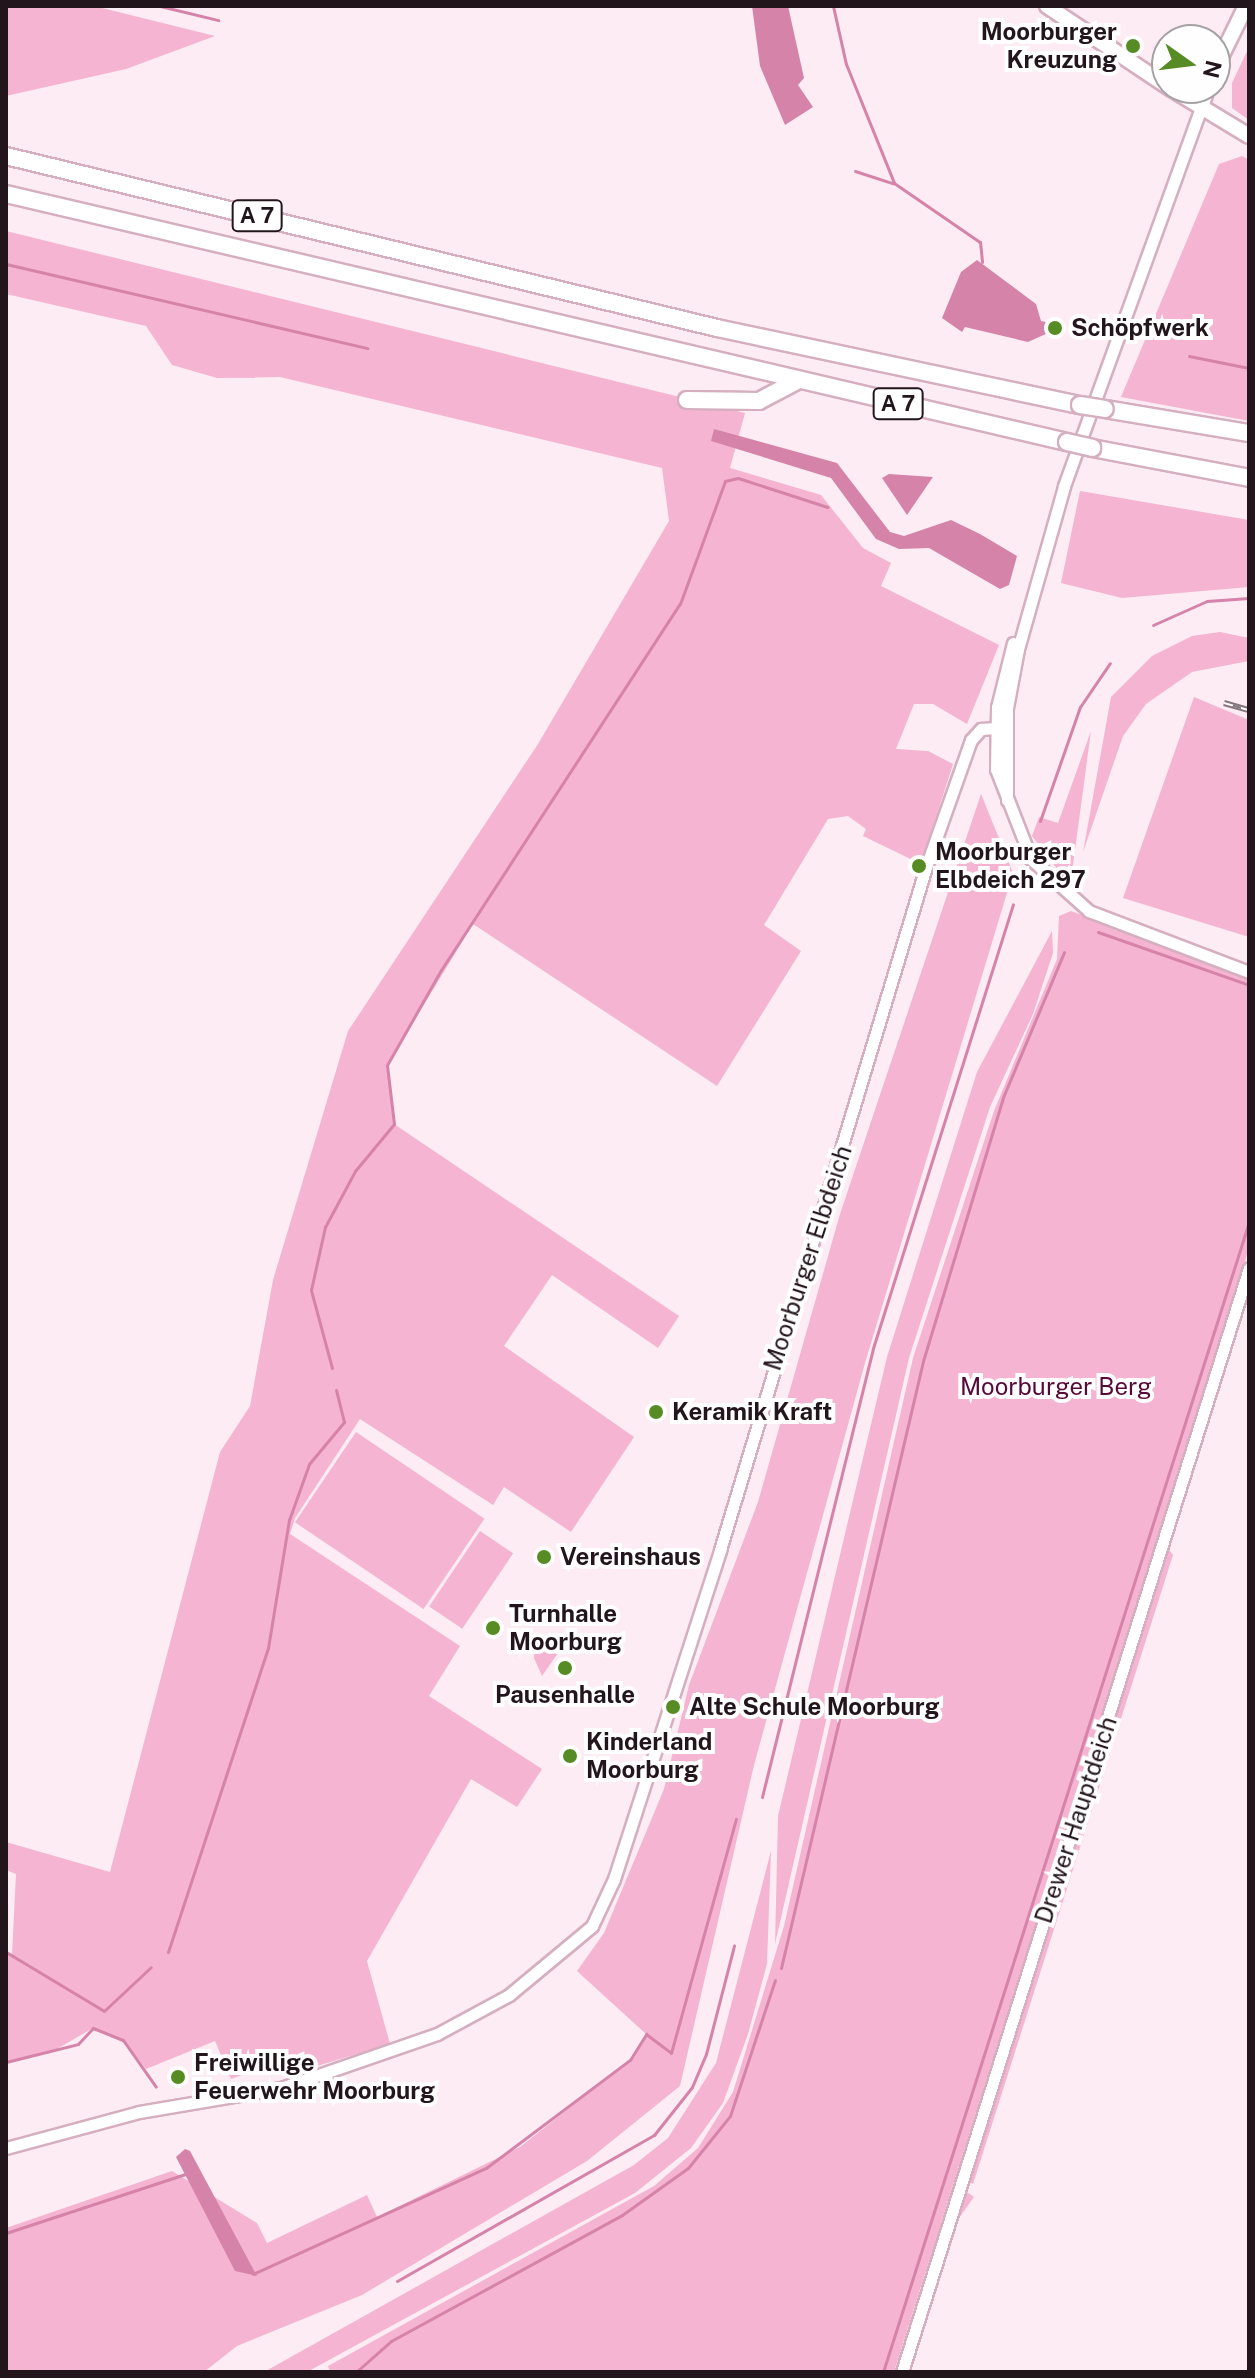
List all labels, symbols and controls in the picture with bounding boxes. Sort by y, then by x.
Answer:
place label: Moorburger Kreuzung [981,18,1117,74]
north arrow [1151,24,1231,104]
marker: Moorburger Kreuzung [1124,37,1142,55]
text: N [1198,58,1227,81]
road number: A 7 [231,198,283,234]
place label: Schöpfwerk [1071,314,1209,342]
marker: Schöpfwerk [1046,319,1064,337]
road number: A 7 [872,386,924,422]
place label: Moorburger Elbdeich 297 [935,838,1086,894]
marker: Moorburger Elbdeich 297 [910,857,928,875]
street label: Moorburger Elbdeich [758,1142,858,1374]
park label: Moorburger Berg [960,1373,1152,1401]
place label: Keramik Kraft [672,1398,832,1426]
marker: Keramik Kraft [647,1403,665,1421]
place label: Vereinshaus [560,1543,701,1571]
marker: Vereinshaus [535,1548,553,1566]
place label: Turnhalle Moorburg [509,1600,622,1656]
marker: Turnhalle Moorburg [484,1619,502,1637]
marker: Pausenhalle [556,1659,574,1677]
place label: Pausenhalle [495,1681,635,1709]
place label: Alte Schule Moorburg [689,1693,940,1721]
marker: Alte Schule Moorburg [664,1698,682,1716]
street label: Drewer Hauptdeich [1029,1713,1123,1927]
place label: Kinderland Moorburg [586,1728,712,1784]
marker: Kinderland Moorburg [561,1747,579,1765]
place label: Freiwillige Feuerwehr Moorburg [194,2049,435,2105]
marker: Freiwillige Feuerwehr Moorburg [169,2068,187,2086]

